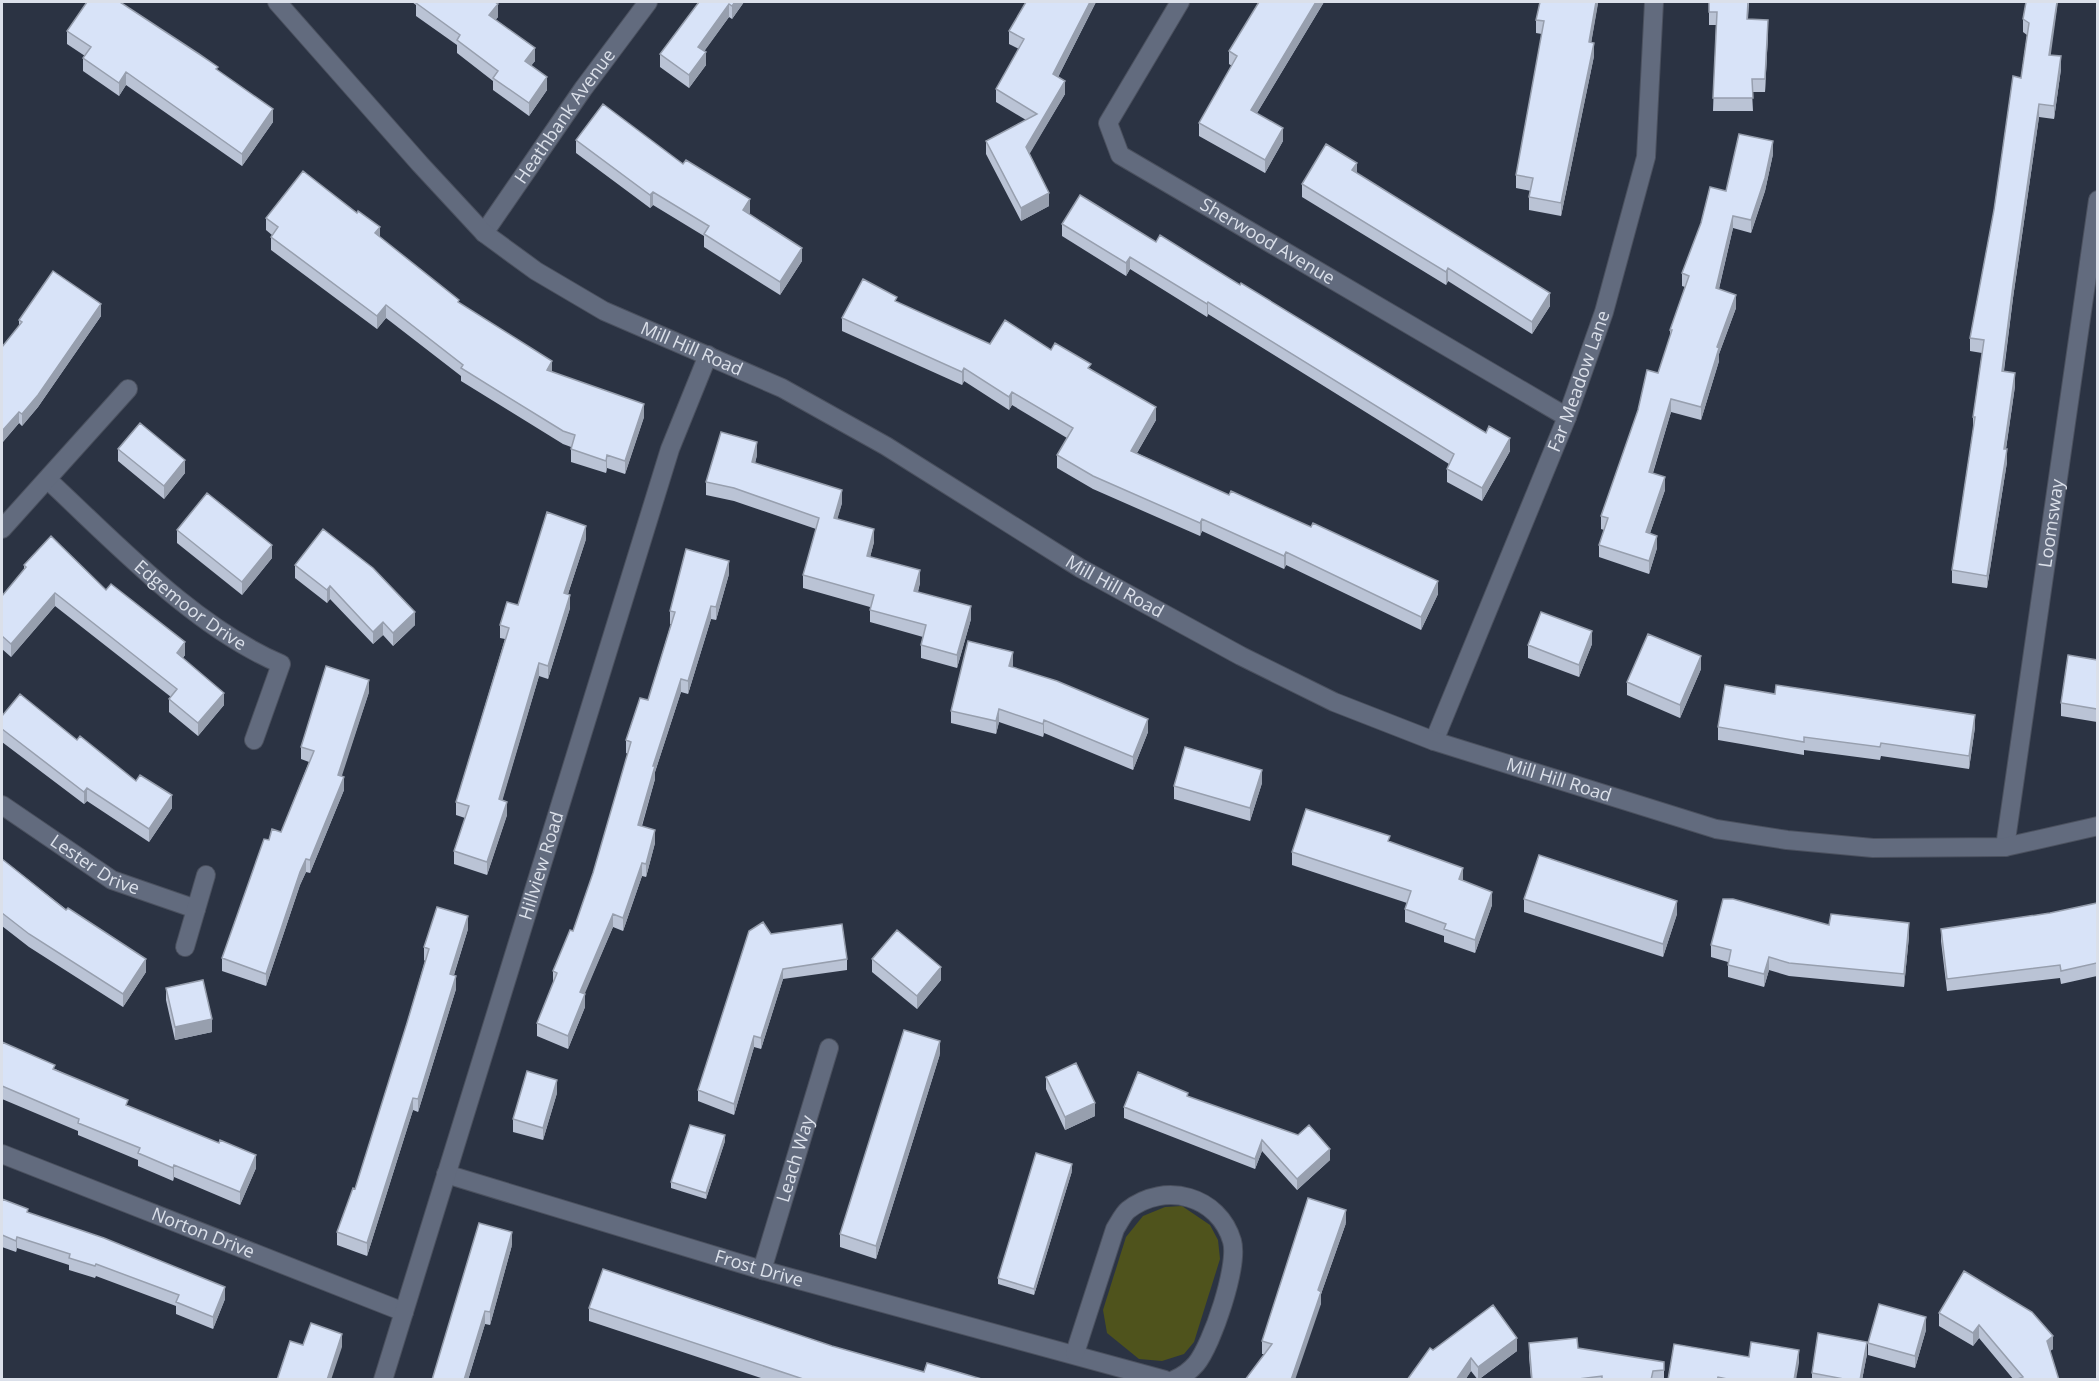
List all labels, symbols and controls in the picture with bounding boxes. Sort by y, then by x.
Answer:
street label: Heathbank Avenue [508,43,620,188]
street label: Sherwood Avenue [1196,192,1340,290]
street label: Far Meadow Lane [1541,307,1615,455]
street label: Mill Hill Road [637,315,747,381]
street label: Loomsway [2032,476,2069,569]
street label: Mill Hill Road [1061,549,1169,623]
street label: Edgemoor Drive [130,554,251,655]
street label: Mill Hill Road [1503,751,1615,807]
street label: Hillview Road [513,808,569,923]
street label: Lester Drive [46,828,143,900]
street label: Leach Way [770,1111,819,1205]
street label: Norton Drive [148,1201,258,1263]
street label: Frost Drive [712,1243,806,1292]

